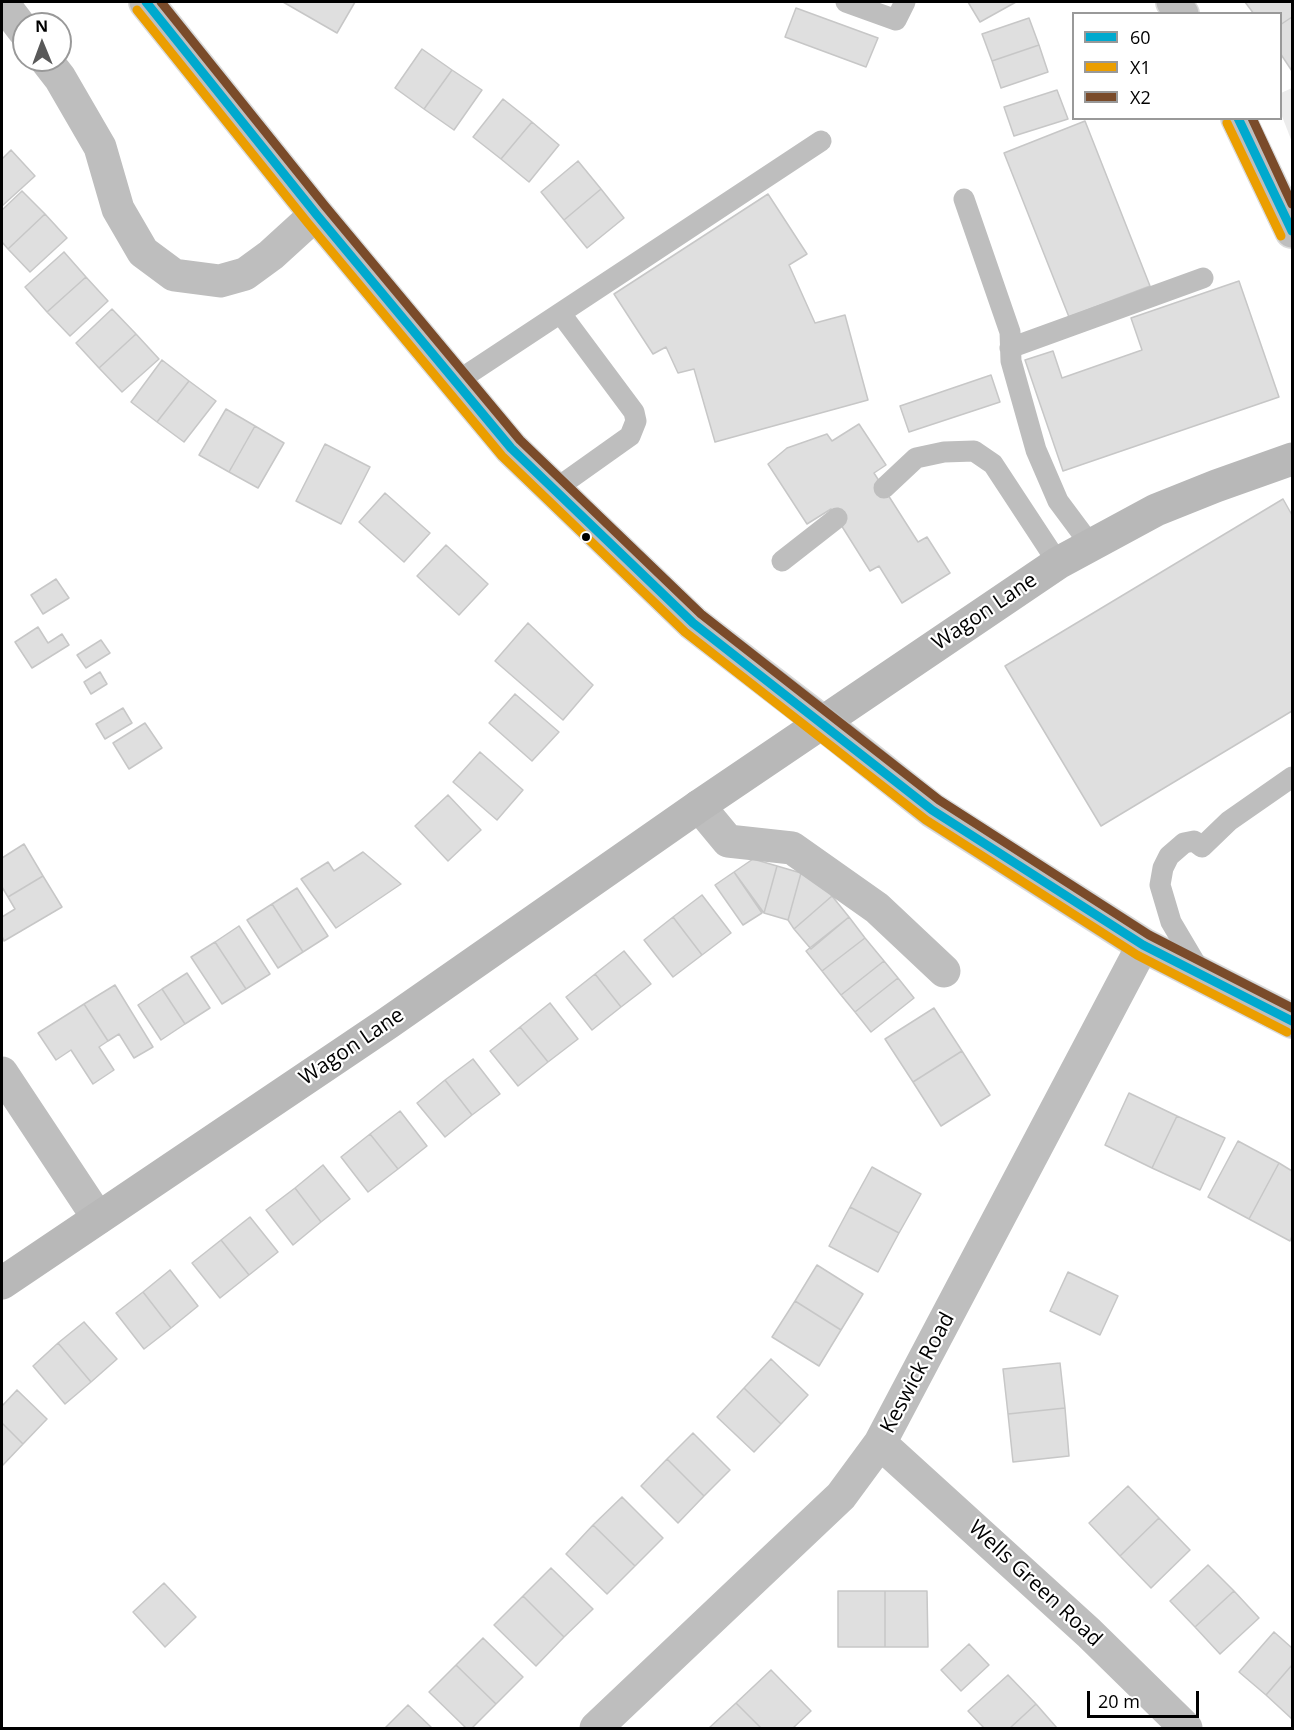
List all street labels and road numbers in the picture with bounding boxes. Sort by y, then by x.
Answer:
street label: Wagon Lane [928,568,1042,656]
street label: Wagon Lane [295,1003,409,1091]
street label: Keswick Road [876,1308,960,1438]
street label: Wells Green Road [963,1516,1107,1652]

